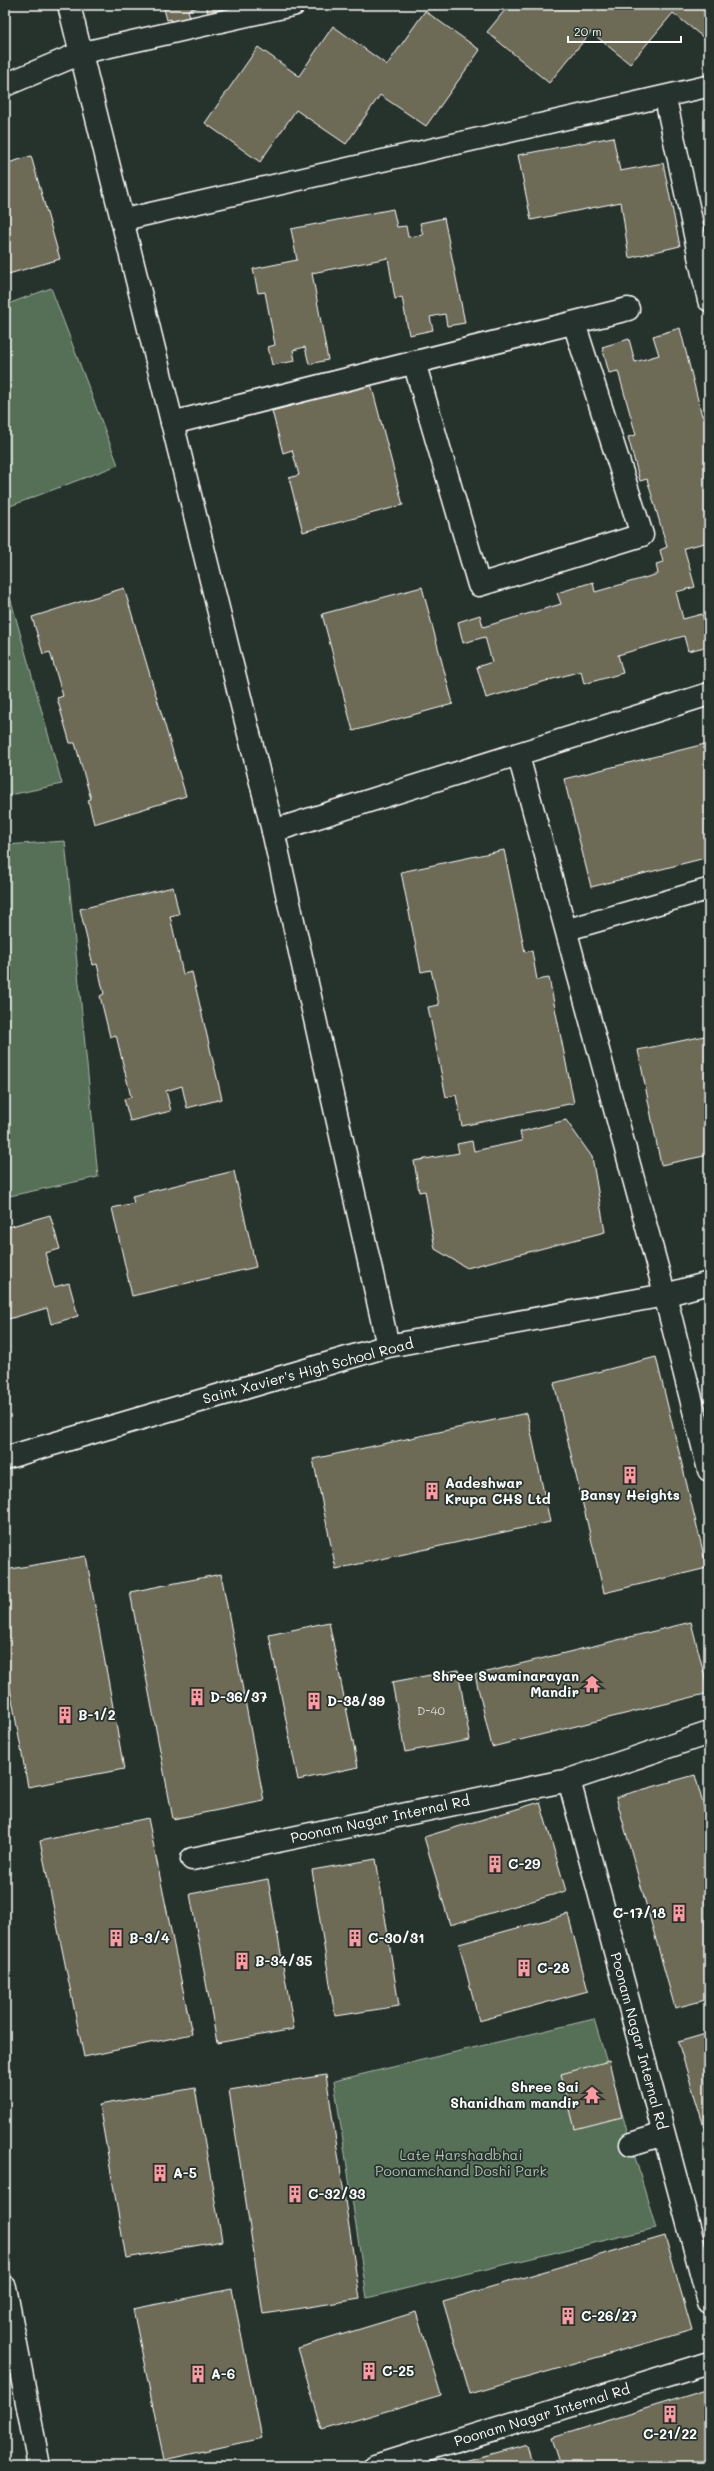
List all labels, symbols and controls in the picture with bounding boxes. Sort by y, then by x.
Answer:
scale bar [568,18,681,44]
text: 20 m [574,23,602,39]
street label: Saint Xavier's High School Road [200,1333,415,1408]
building icon: Bansy Heights [620,1465,640,1485]
place label: Aadeshwar Krupa CHS Ltd [445,1473,551,1508]
building icon: Aadeshwar Krupa CHS Ltd [422,1481,442,1501]
place label: Bansy Heights [580,1485,680,1504]
place label: Shree Swaminarayan Mandir [432,1666,579,1701]
temple icon: Shree Swaminarayan Mandir [582,1674,602,1694]
building icon: D-36/37 [187,1687,207,1707]
place label: D-36/37 [210,1687,267,1706]
building icon: D-38/39 [304,1691,324,1711]
place label: D-38/39 [327,1691,386,1710]
house number: D-40 [417,1702,445,1718]
building icon: B-1/2 [55,1705,75,1725]
place label: B-1/2 [78,1705,116,1724]
street label: Poonam Nagar Internal Rd [289,1790,471,1847]
building icon: C-29 [485,1854,505,1874]
place label: C-29 [508,1854,541,1873]
place label: C-17/18 [613,1903,666,1922]
building icon: C-17/18 [669,1903,689,1923]
building icon: B-3/4 [106,1928,126,1948]
place label: B-3/4 [129,1928,170,1947]
building icon: C-30/31 [345,1928,365,1948]
place label: C-30/31 [368,1928,424,1947]
street label: Poonam Nagar Internal Rd [607,1950,672,2132]
building icon: B-34/35 [232,1951,252,1971]
place label: B-34/35 [255,1951,312,1970]
building icon: C-28 [514,1958,534,1978]
place label: C-28 [537,1958,570,1977]
place label: Shree Sai Shanidham mandir [450,2077,579,2112]
temple icon: Shree Sai Shanidham mandir [582,2085,602,2105]
park label: Late Harshadbhai Poonamchand Doshi Park [375,2145,547,2180]
building icon: A-5 [150,2163,170,2183]
place label: A-5 [173,2163,197,2182]
building icon: C-32/33 [285,2184,305,2204]
place label: C-32/33 [308,2184,366,2203]
building icon: C-26/27 [558,2306,578,2326]
place label: C-26/27 [581,2306,638,2325]
building icon: C-25 [359,2361,379,2381]
place label: C-25 [382,2361,414,2380]
building icon: A-6 [188,2364,208,2384]
place label: A-6 [211,2364,235,2383]
street label: Poonam Nagar Internal Rd [452,2379,632,2450]
building icon: C-21/22 [660,2404,680,2424]
place label: C-21/22 [643,2424,697,2443]

